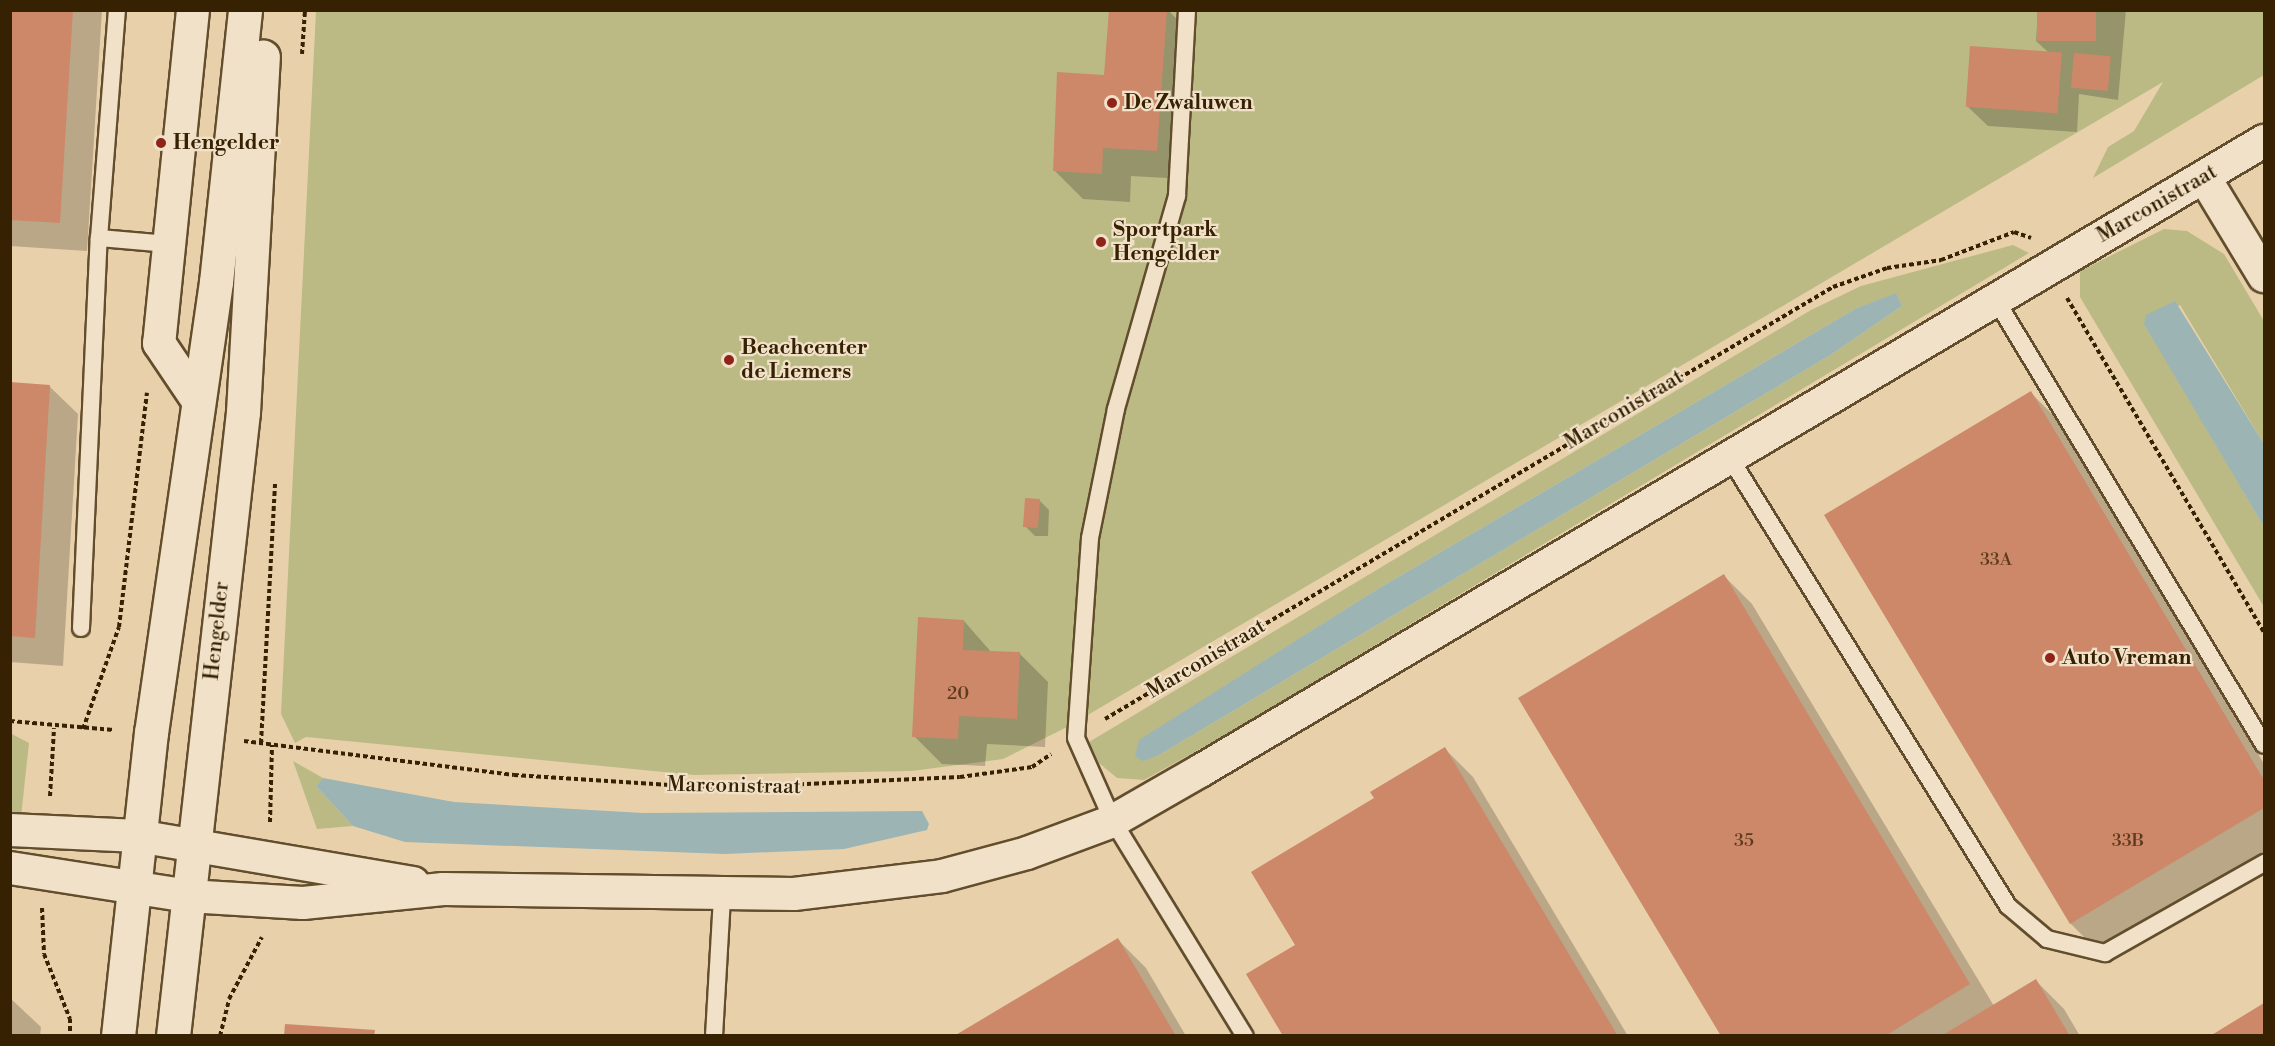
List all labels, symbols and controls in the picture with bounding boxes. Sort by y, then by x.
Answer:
place label: De Zwaluwen [1124,90,1253,116]
marker: De Zwaluwen [1105,96,1119,110]
place label: Hengelder [173,130,280,156]
marker: Hengelder [154,136,168,150]
street label: Marconistraat [2093,160,2221,248]
place label: Sportpark Hengelder [1113,217,1220,267]
marker: Sportpark Hengelder [1094,235,1108,249]
place label: Beachcenter de Liemers [741,335,868,385]
marker: Beachcenter de Liemers [722,353,736,367]
street label: Marconistraat [1560,365,1688,455]
house number: 33A [1980,549,2012,571]
street label: Hengelder [199,580,235,682]
street label: Marconistraat [1142,614,1270,704]
place label: Auto Vreman [2062,645,2191,671]
marker: Auto Vreman [2043,651,2057,665]
house number: 20 [947,683,969,705]
street label: Marconistraat [667,772,801,800]
house number: 35 [1734,830,1754,852]
house number: 33B [2112,830,2144,852]

